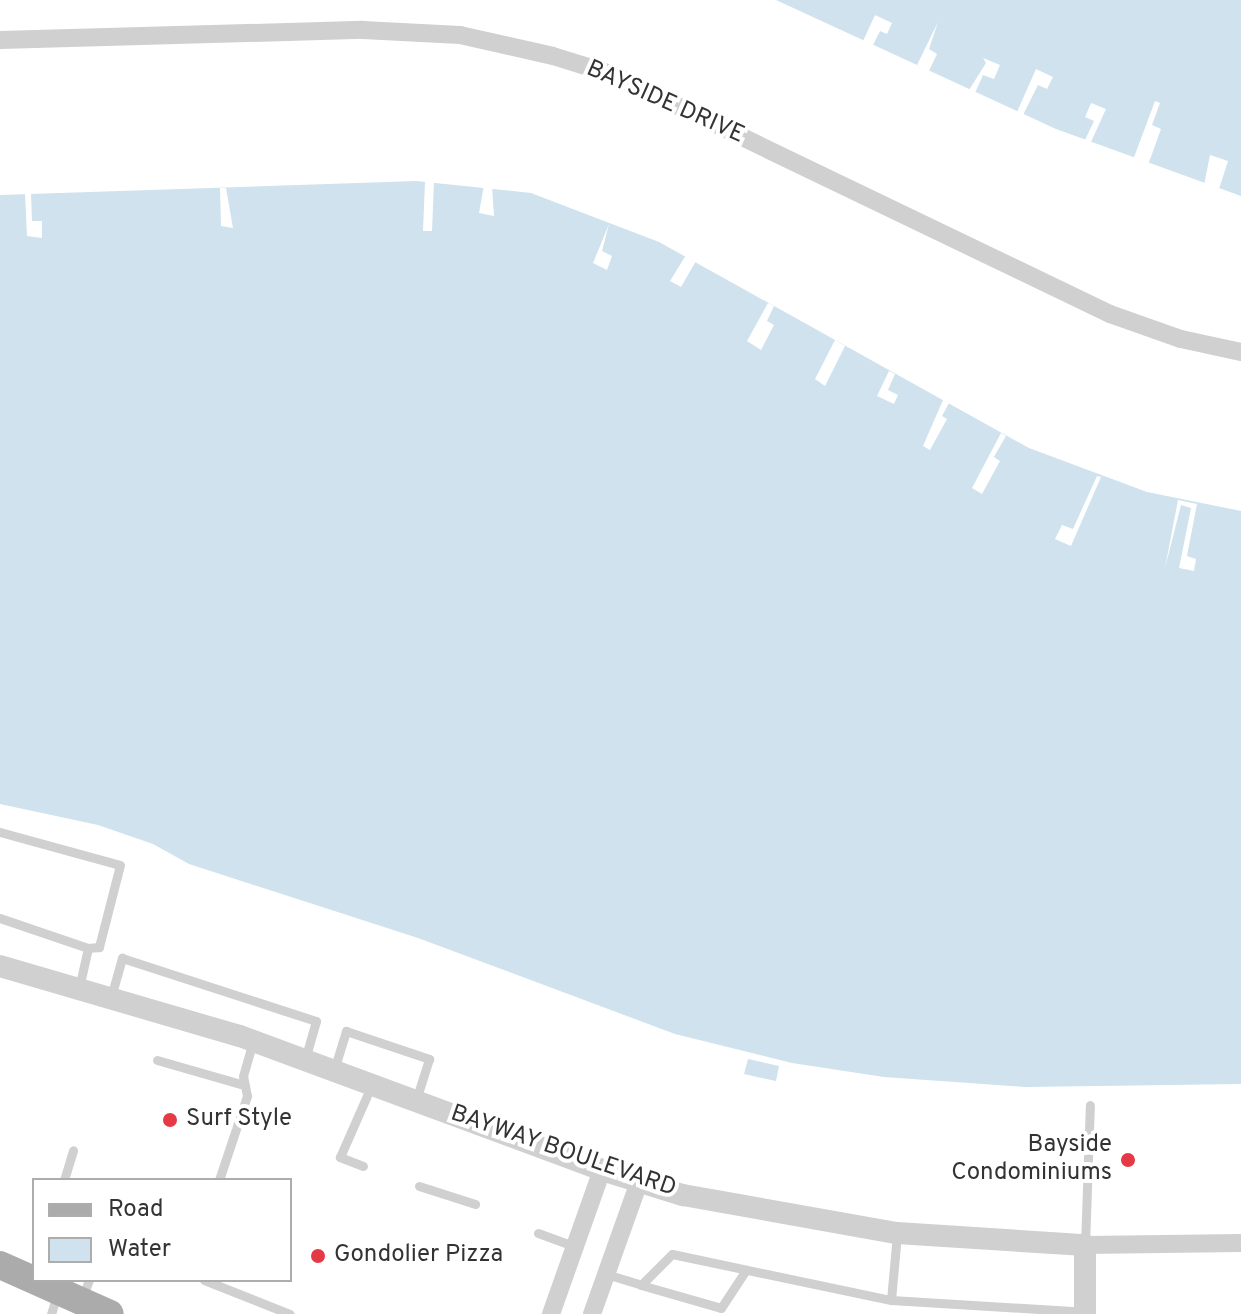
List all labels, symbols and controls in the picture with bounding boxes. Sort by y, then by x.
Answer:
street label: BAYSIDE DRIVE [582,55,748,151]
street label: BAYWAY BOULEVARD [446,1100,680,1204]
place label: Surf Style [186,1106,292,1134]
marker: Surf Style [161,1111,179,1129]
place label: Bayside Condominiums [951,1132,1112,1188]
marker: Bayside Condominiums [1119,1151,1137,1169]
legend [32,1178,292,1282]
text: Road [108,1195,164,1225]
text: Water [108,1235,171,1265]
place label: Gondolier Pizza [334,1242,503,1270]
marker: Gondolier Pizza [309,1247,327,1265]

